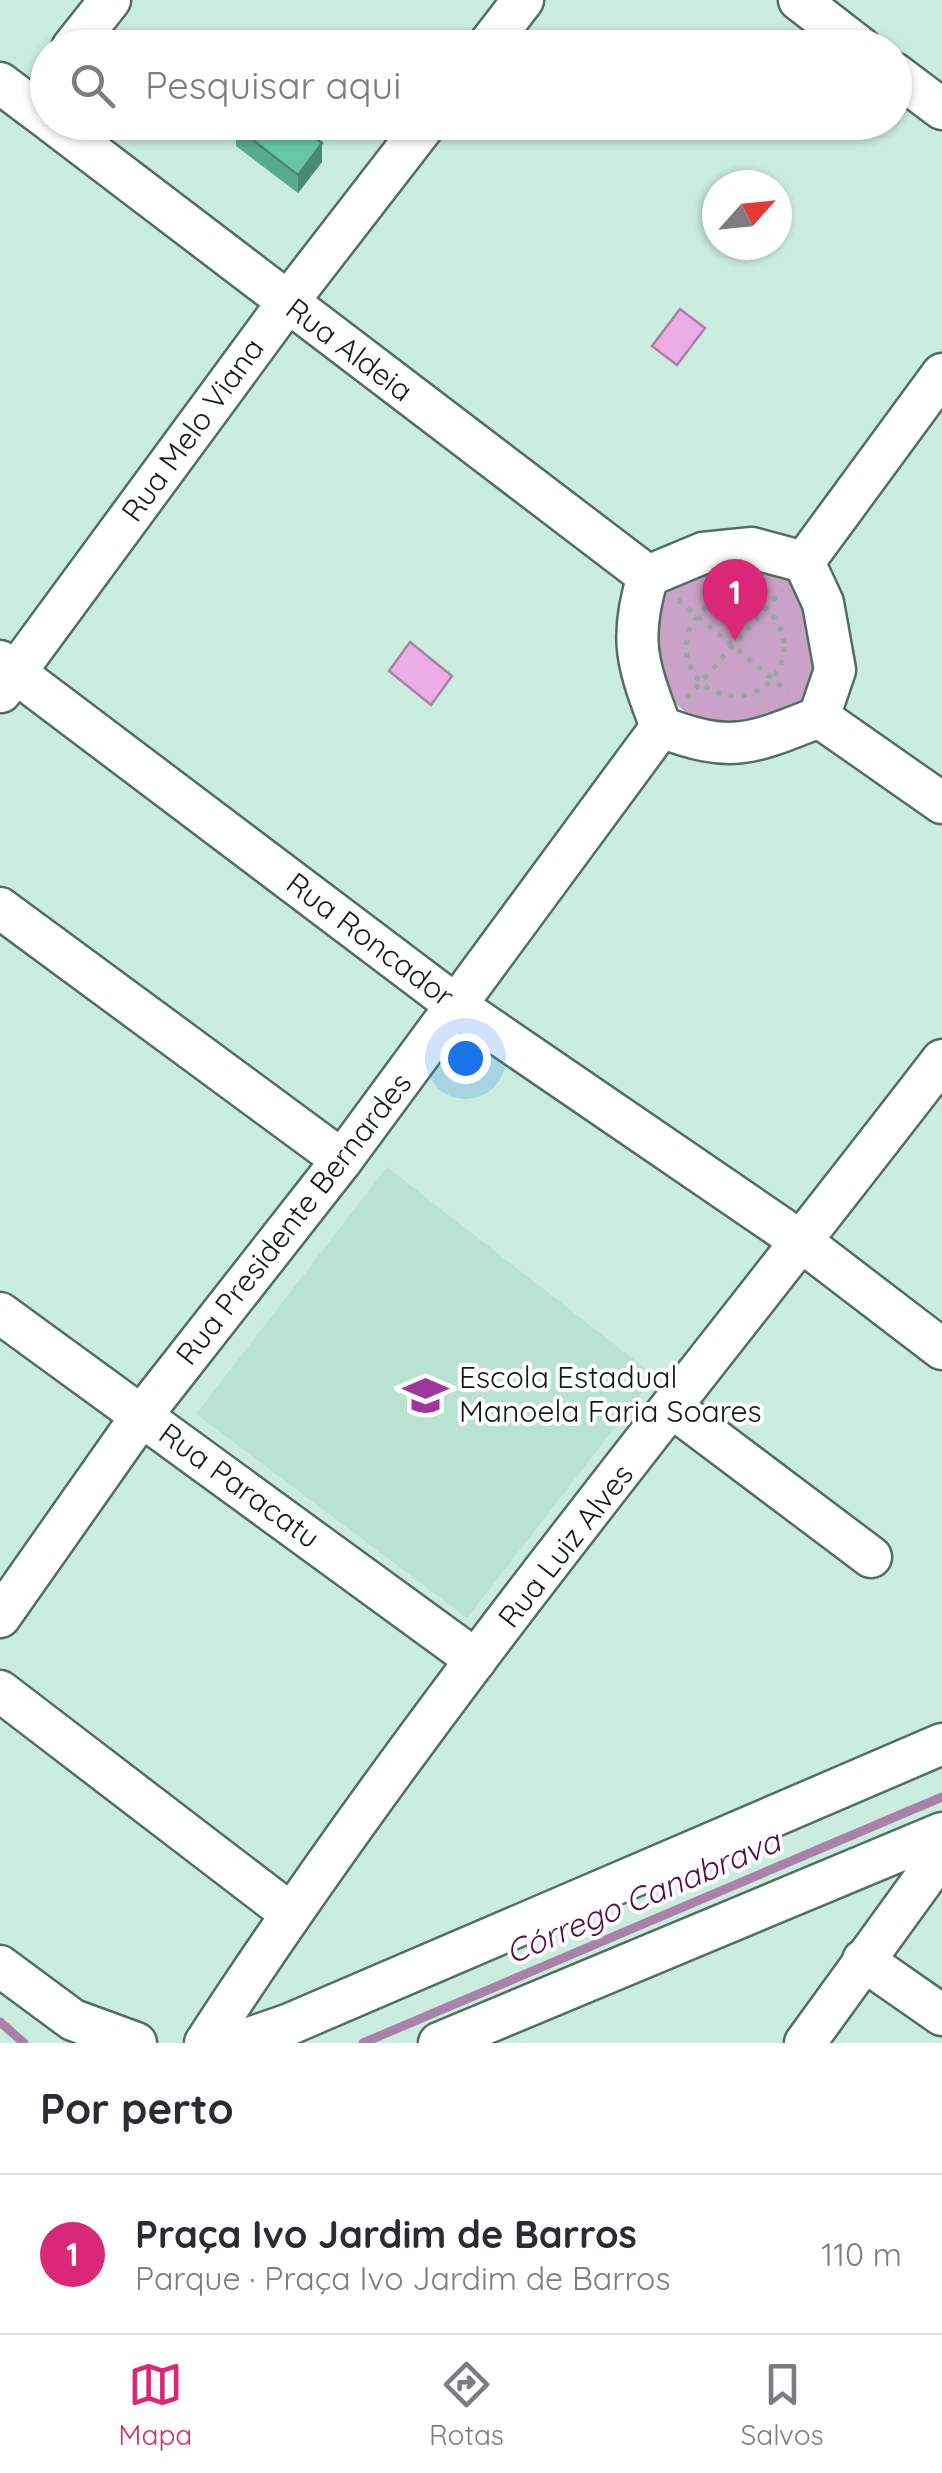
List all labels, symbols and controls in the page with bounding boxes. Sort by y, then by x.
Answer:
search box [30,30,912,140]
icon: search [65,58,120,113]
text: Pesquisar aqui [145,61,401,109]
north arrow [702,170,792,260]
street label: Rua Aldeia [279,289,421,409]
street label: Rua Melo Viana [113,330,272,529]
pin: 1 [702,558,768,641]
street label: Rua Roncador [279,864,462,1015]
your location [440,1033,491,1084]
street label: Rua Presidente Bernardes [167,1065,419,1372]
place label: Escola Estadual Manoela Faria Soares [459,1358,762,1430]
school or university icon: Escola Estadual Manoela Faria Soares [402,1371,450,1419]
street label: Rua Paracatu [152,1414,327,1556]
street label: Rua Luiz Alves [489,1456,641,1635]
water label: Córrego Canabrava [499,1820,787,1972]
text: Por perto [40,2082,234,2135]
text: Praça Ivo Jardim de Barros [135,2210,637,2258]
text: 1 [66,2234,79,2274]
text: 110 m [821,2234,902,2274]
text: Parque · Praça Ivo Jardim de Barros [135,2258,670,2298]
tab: Mapa [118,2357,192,2452]
tab: Rotas [429,2357,504,2452]
tab: Salvos [741,2357,824,2452]

